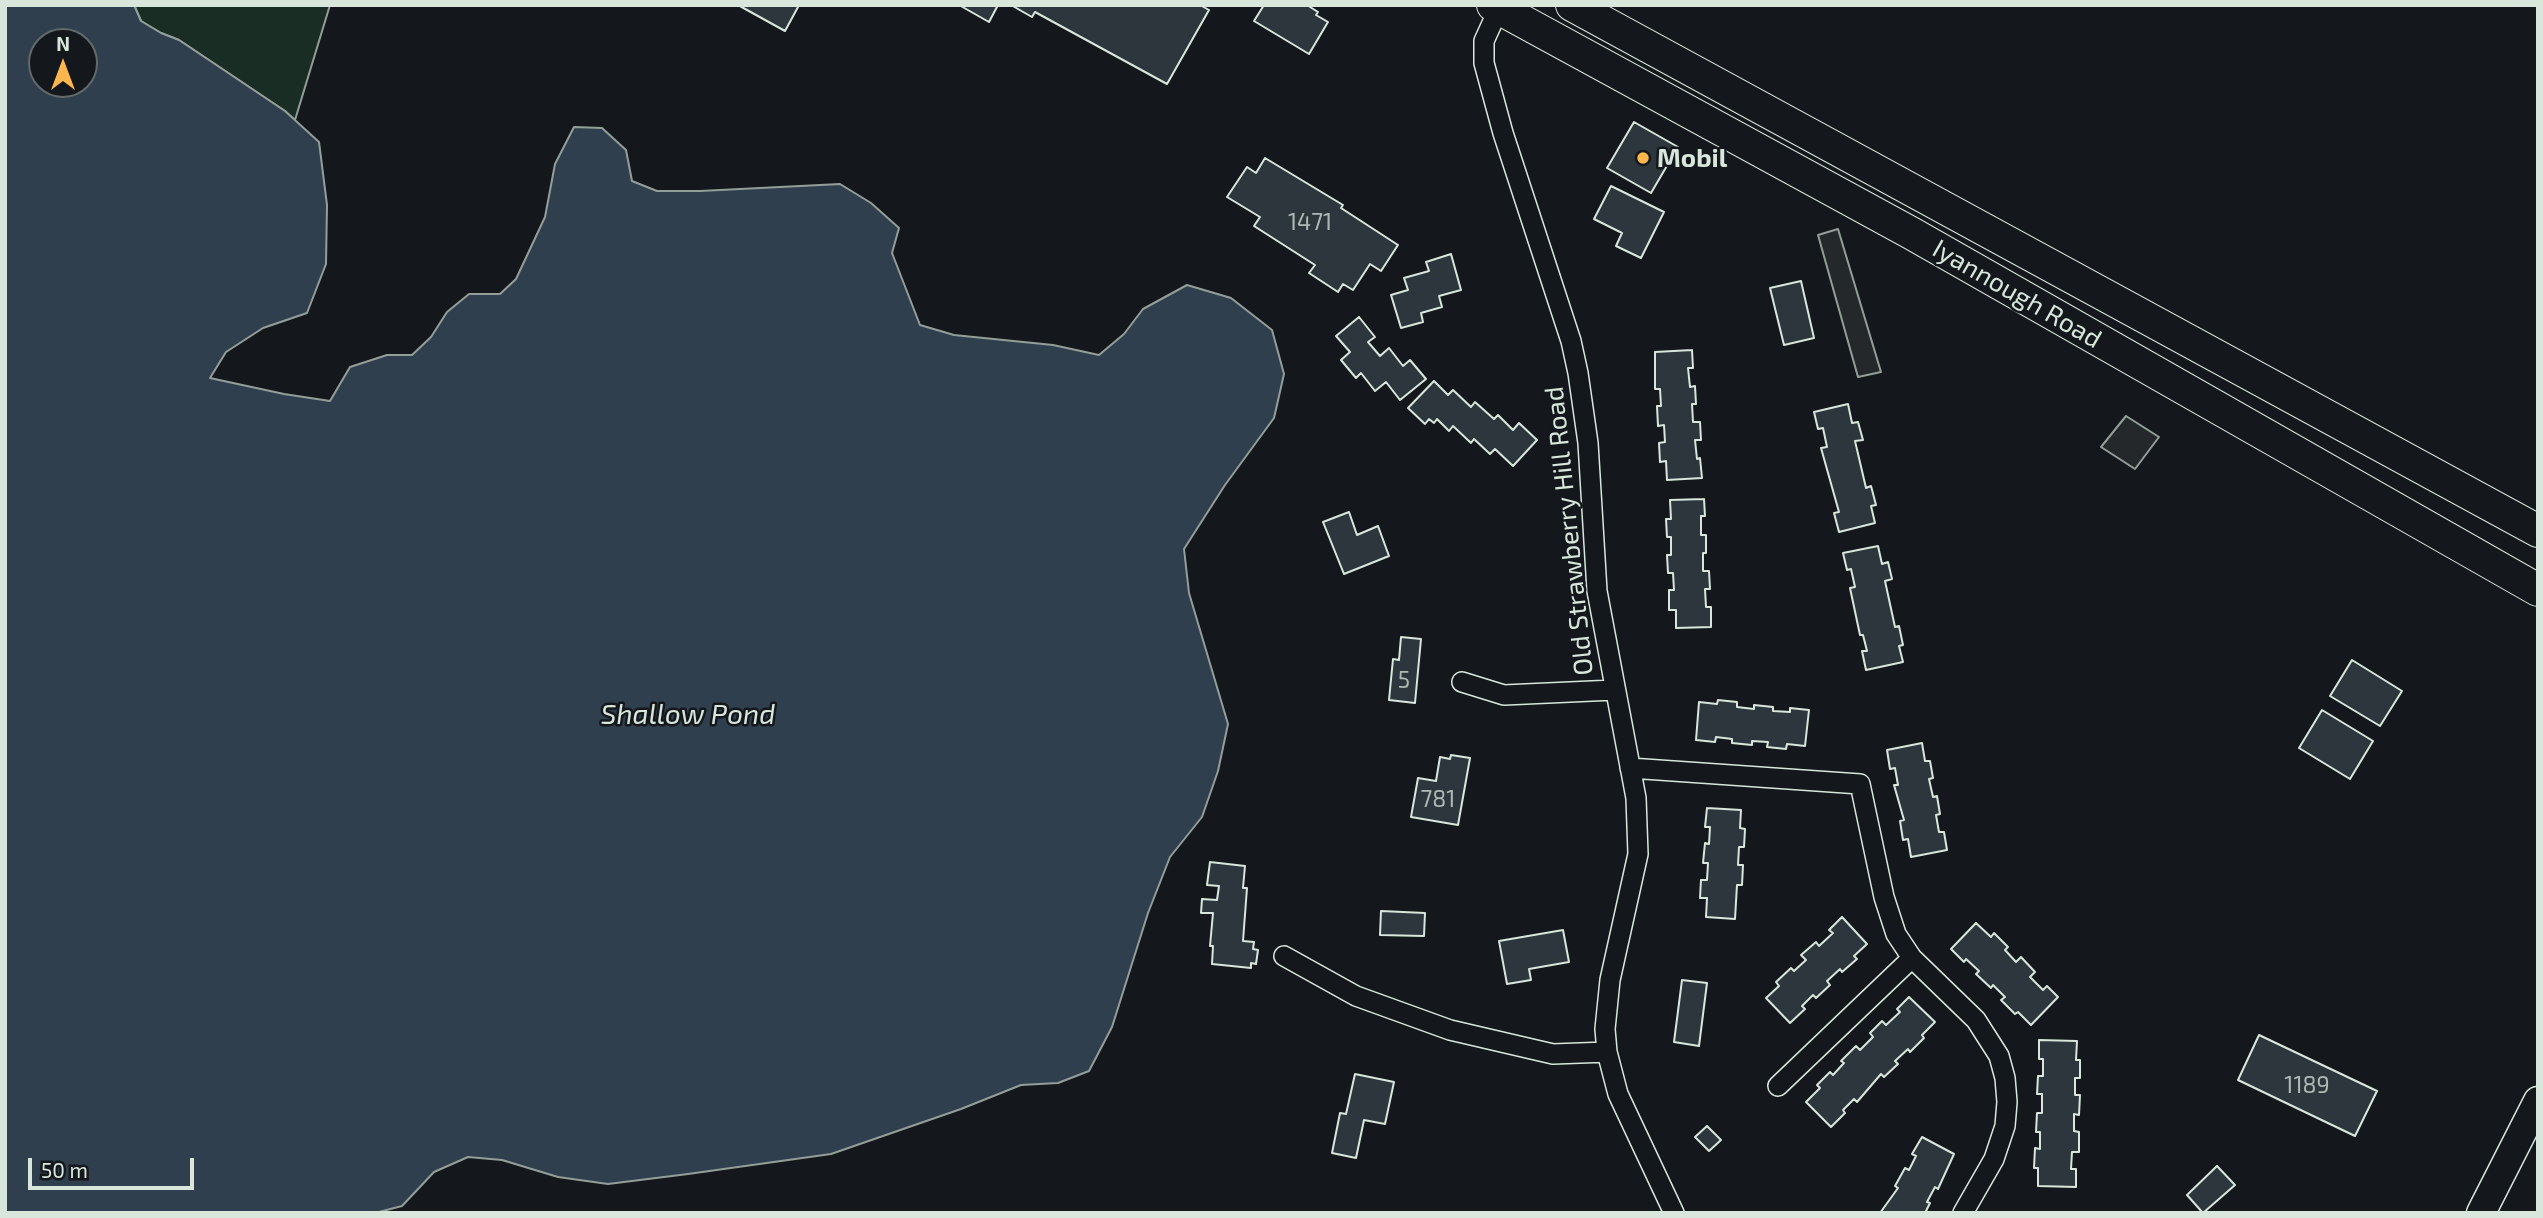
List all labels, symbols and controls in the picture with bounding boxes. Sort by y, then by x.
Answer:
north arrow [28,28,98,98]
text: N [56,32,70,55]
place label: Mobil [1657,142,1727,174]
marker: Mobil [1635,150,1651,166]
house number: 1471 [1288,208,1332,236]
street label: Iyannough Road [1927,233,2107,355]
street label: Old Strawberry Hill Road [1538,385,1600,677]
house number: 5 [1398,666,1410,694]
water label: Shallow Pond [601,698,775,732]
house number: 781 [1421,785,1455,813]
house number: 1189 [2284,1071,2330,1099]
scale bar [32,1144,198,1188]
text: 50 m [41,1157,88,1182]

